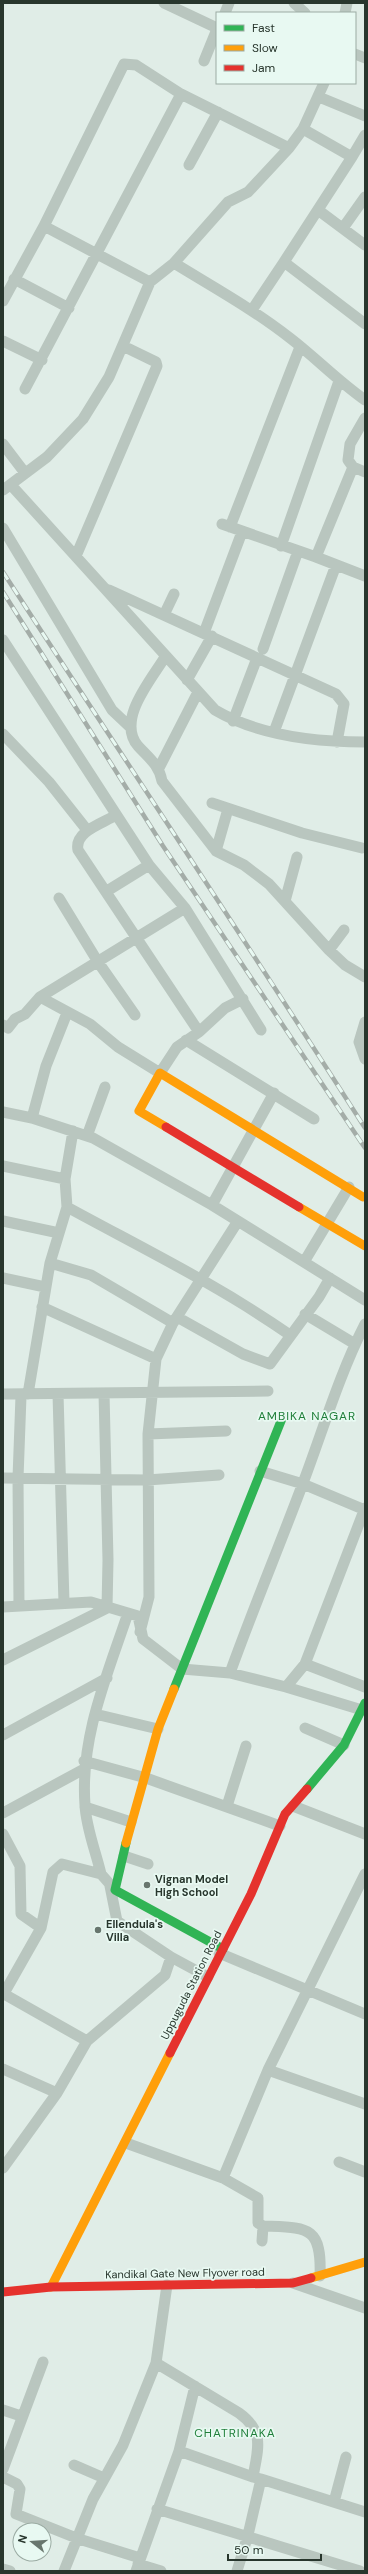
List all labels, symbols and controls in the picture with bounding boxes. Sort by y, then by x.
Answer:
legend [216,12,356,84]
text: Fast [252,20,275,36]
text: Slow [252,40,278,56]
text: Jam [252,60,275,76]
district label: AMBIKA NAGAR [258,1408,356,1424]
place label: Vignan Model High School [155,1872,228,1899]
marker: Vignan Model High School [142,1880,152,1890]
place label: Ellendula's Villa [106,1917,163,1944]
marker: Ellendula's Villa [93,1925,103,1935]
street label: Uppuguda Station Road [157,1928,225,2042]
street label: Kandikal Gate New Flyover road [105,2265,265,2281]
district label: CHATRINAKA [194,2425,276,2441]
north arrow [12,2522,52,2562]
text: N [15,2533,30,2545]
scale bar [228,2536,321,2562]
text: 50 m [234,2542,263,2558]

